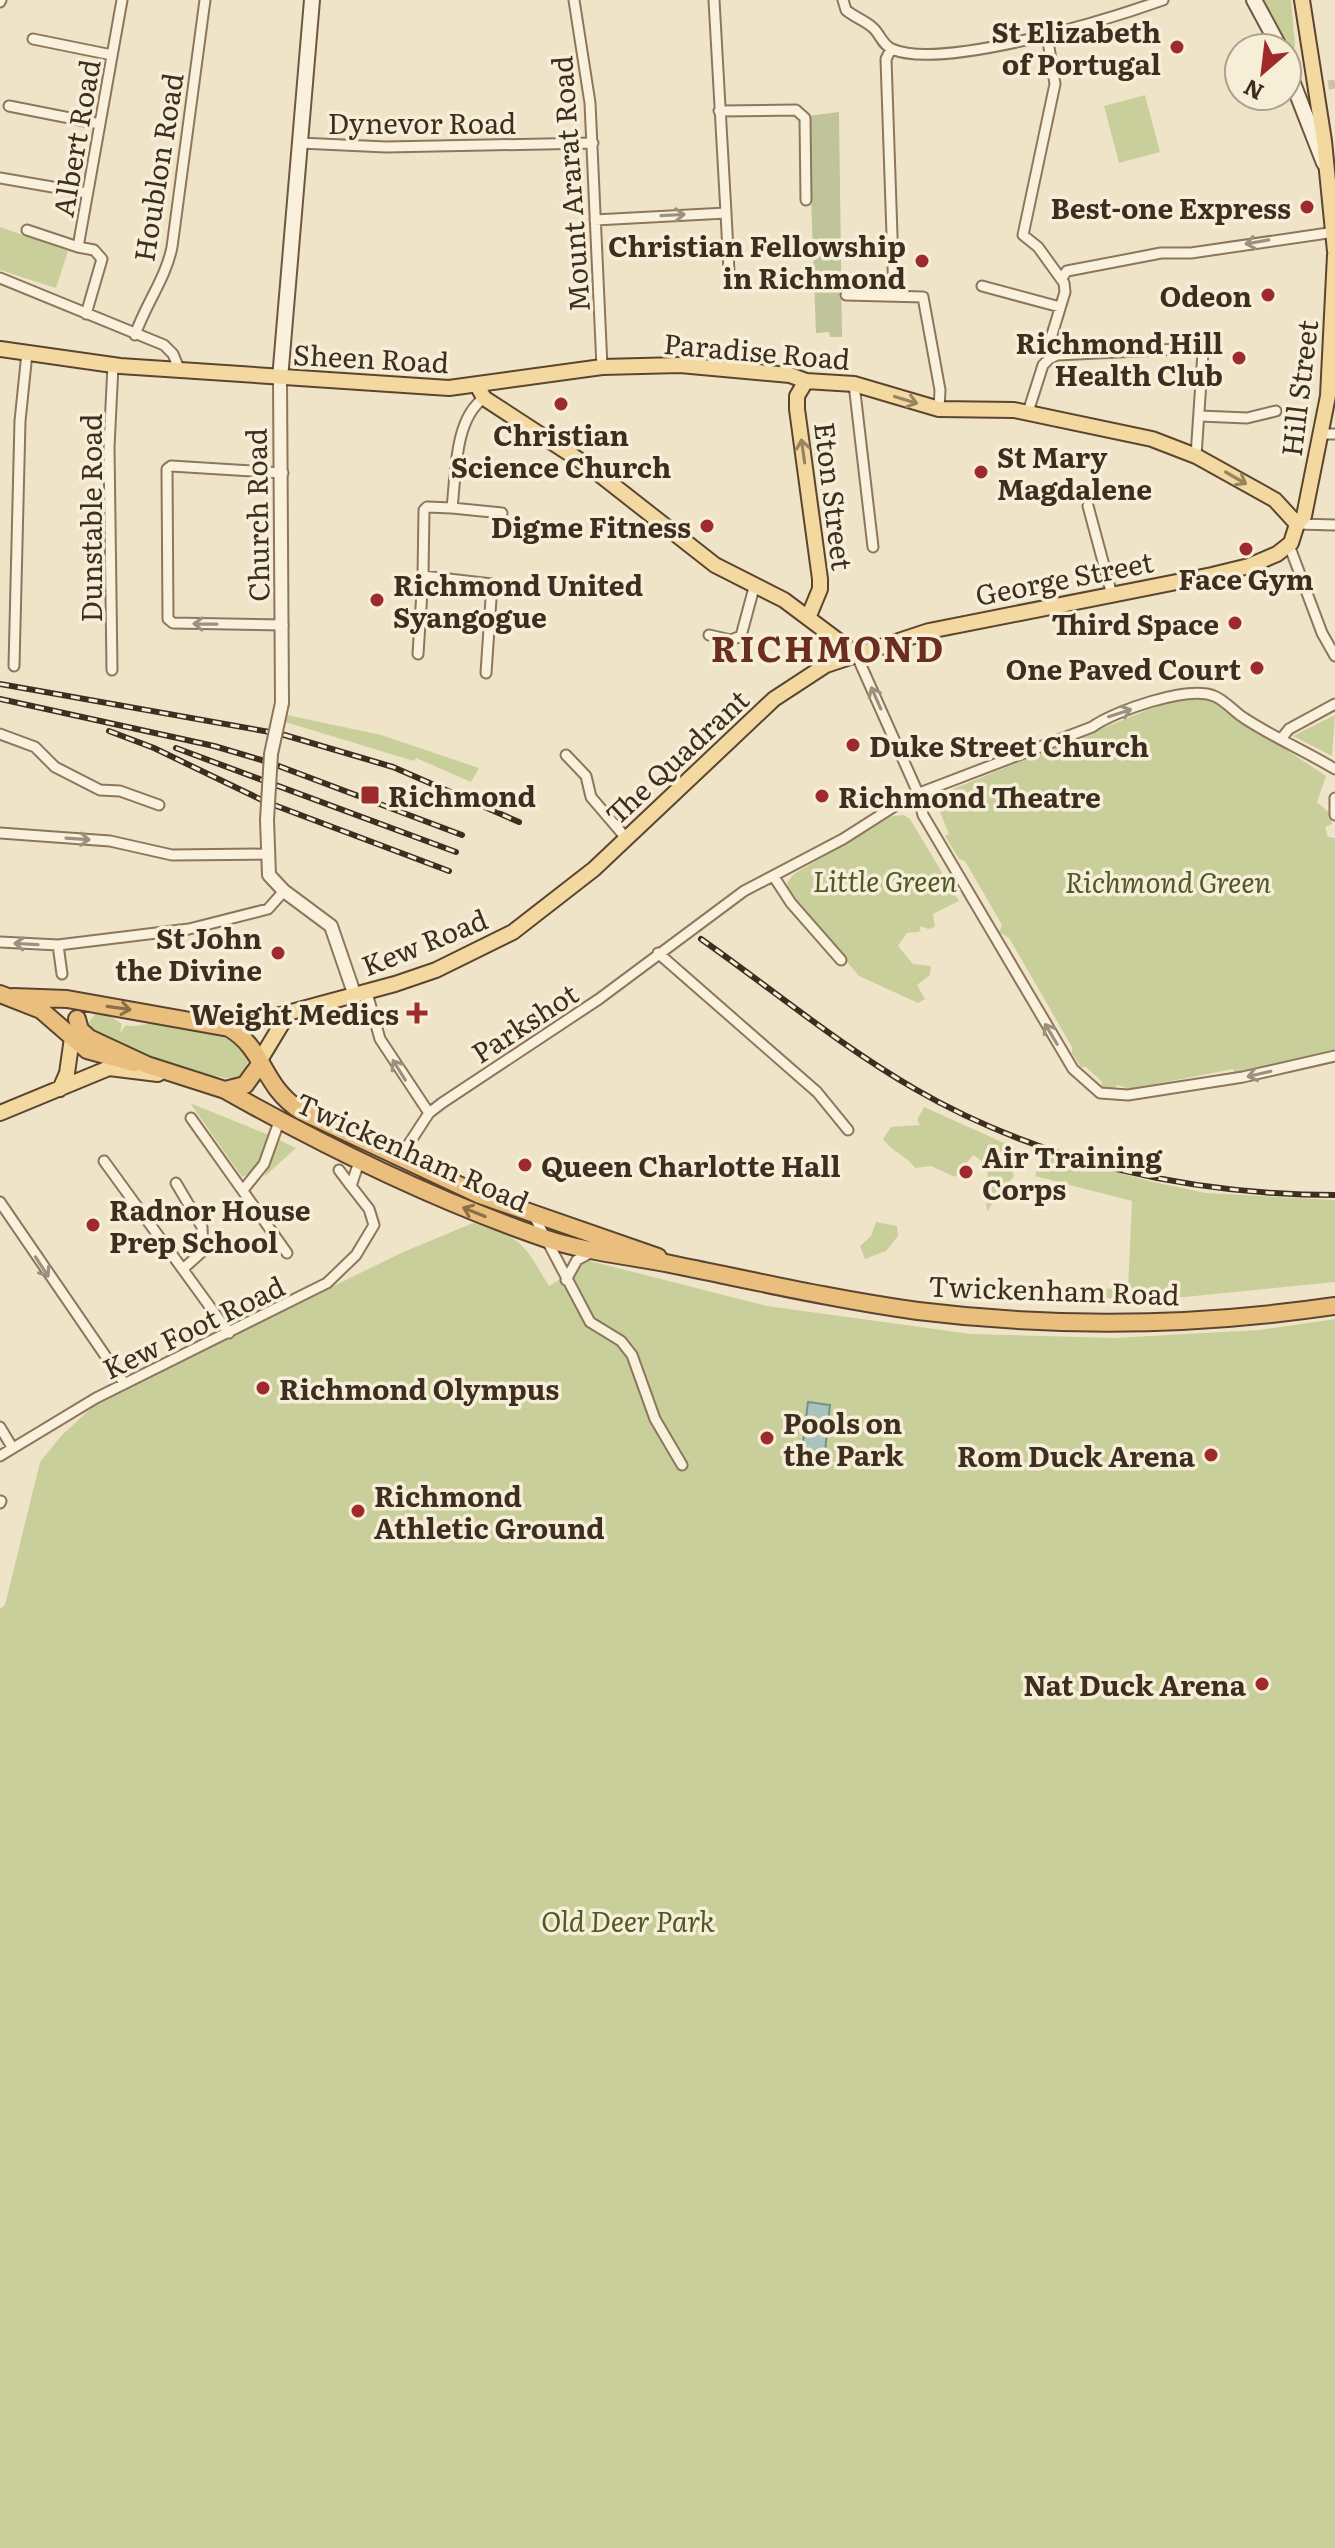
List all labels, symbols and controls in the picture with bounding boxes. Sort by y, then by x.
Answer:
place label: St Elizabeth of Portugal [991,10,1161,84]
north arrow [1223,32,1303,112]
marker: St Elizabeth of Portugal [1168,38,1186,56]
street label: Mount Ararat Road [539,55,599,313]
street label: Albert Road [40,56,110,220]
street label: Houblon Road [121,70,193,264]
text: N [1237,72,1269,110]
street label: Dynevor Road [328,101,516,143]
place label: Best-one Express [1050,186,1291,228]
marker: Best-one Express [1298,198,1316,216]
one-way arrow [659,208,686,223]
place label: Christian Fellowship in Richmond [608,224,906,298]
one-way arrow [1245,235,1271,250]
marker: Christian Fellowship in Richmond [913,252,931,270]
place label: Odeon [1159,274,1252,316]
marker: Odeon [1259,286,1277,304]
street label: Hill Street [1269,317,1327,459]
street label: Paradise Road [662,321,852,379]
place label: Richmond Hill Health Club [1015,321,1223,395]
street label: Sheen Road [292,332,450,382]
marker: Richmond Hill Health Club [1230,349,1248,367]
one-way arrow [893,393,918,408]
marker: Christian Science Church [552,395,570,413]
place label: Christian Science Church [451,413,671,487]
street label: Dunstable Road [69,414,111,622]
street label: Eton Street [805,420,865,573]
street label: Church Road [233,428,279,602]
place label: St Mary Magdalene [997,435,1152,509]
one-way arrow [795,438,810,464]
marker: St Mary Magdalene [972,463,990,481]
one-way arrow [1224,470,1247,486]
place label: Digme Fitness [491,505,691,547]
marker: Digme Fitness [698,517,716,535]
street label: George Street [972,539,1157,615]
marker: Face Gym [1237,540,1255,558]
place label: Face Gym [1178,557,1314,599]
place label: Richmond United Syangogue [393,563,643,637]
marker: Richmond United Syangogue [368,591,386,609]
place label: Third Space [1052,602,1219,644]
marker: Third Space [1226,614,1244,632]
one-way arrow [192,616,219,632]
district label: RICHMOND [711,620,945,673]
place label: One Paved Court [1006,647,1242,689]
marker: One Paved Court [1248,659,1266,677]
street label: The Quadrant [595,678,758,834]
one-way arrow [868,686,883,710]
one-way arrow [1107,705,1132,720]
place label: Duke Street Church [869,724,1149,766]
marker: Duke Street Church [844,736,862,754]
place label: Richmond [388,774,536,816]
place label: Richmond Theatre [838,775,1101,817]
marker: Richmond [359,784,381,806]
marker: Richmond Theatre [813,787,831,805]
one-way arrow [64,832,91,847]
park label: Little Green [813,859,958,901]
park label: Richmond Green [1065,860,1272,902]
street label: Kew Road [355,897,493,985]
place label: St John the Divine [115,916,262,990]
one-way arrow [13,936,40,951]
marker: St John the Divine [269,944,287,962]
street label: Parkshot [462,971,586,1072]
place label: Weight Medics [190,992,399,1034]
one-way arrow [106,1001,131,1016]
marker: Weight Medics [406,1002,428,1024]
one-way arrow [1042,1023,1058,1046]
one-way arrow [391,1059,407,1082]
one-way arrow [1247,1067,1272,1082]
street label: Twickenham Road [290,1081,536,1221]
place label: Air Training Corps [982,1135,1163,1209]
place label: Queen Charlotte Hall [541,1144,841,1186]
marker: Queen Charlotte Hall [516,1156,534,1174]
marker: Air Training Corps [957,1163,975,1181]
place label: Radnor House Prep School [109,1188,311,1262]
one-way arrow [462,1203,486,1218]
marker: Radnor House Prep School [84,1216,102,1234]
one-way arrow [34,1256,51,1278]
street label: Kew Foot Road [95,1264,291,1388]
street label: Twickenham Road [928,1264,1180,1314]
place label: Richmond Olympus [279,1367,559,1409]
marker: Richmond Olympus [254,1379,272,1397]
place label: Pools on the Park [783,1401,904,1475]
marker: Pools on the Park [758,1429,776,1447]
place label: Rom Duck Arena [957,1434,1196,1476]
marker: Rom Duck Arena [1202,1446,1220,1464]
place label: Richmond Athletic Ground [374,1474,605,1548]
marker: Richmond Athletic Ground [349,1502,367,1520]
place label: Nat Duck Arena [1023,1663,1247,1705]
marker: Nat Duck Arena [1253,1675,1271,1693]
park label: Old Deer Park [541,1899,716,1941]

